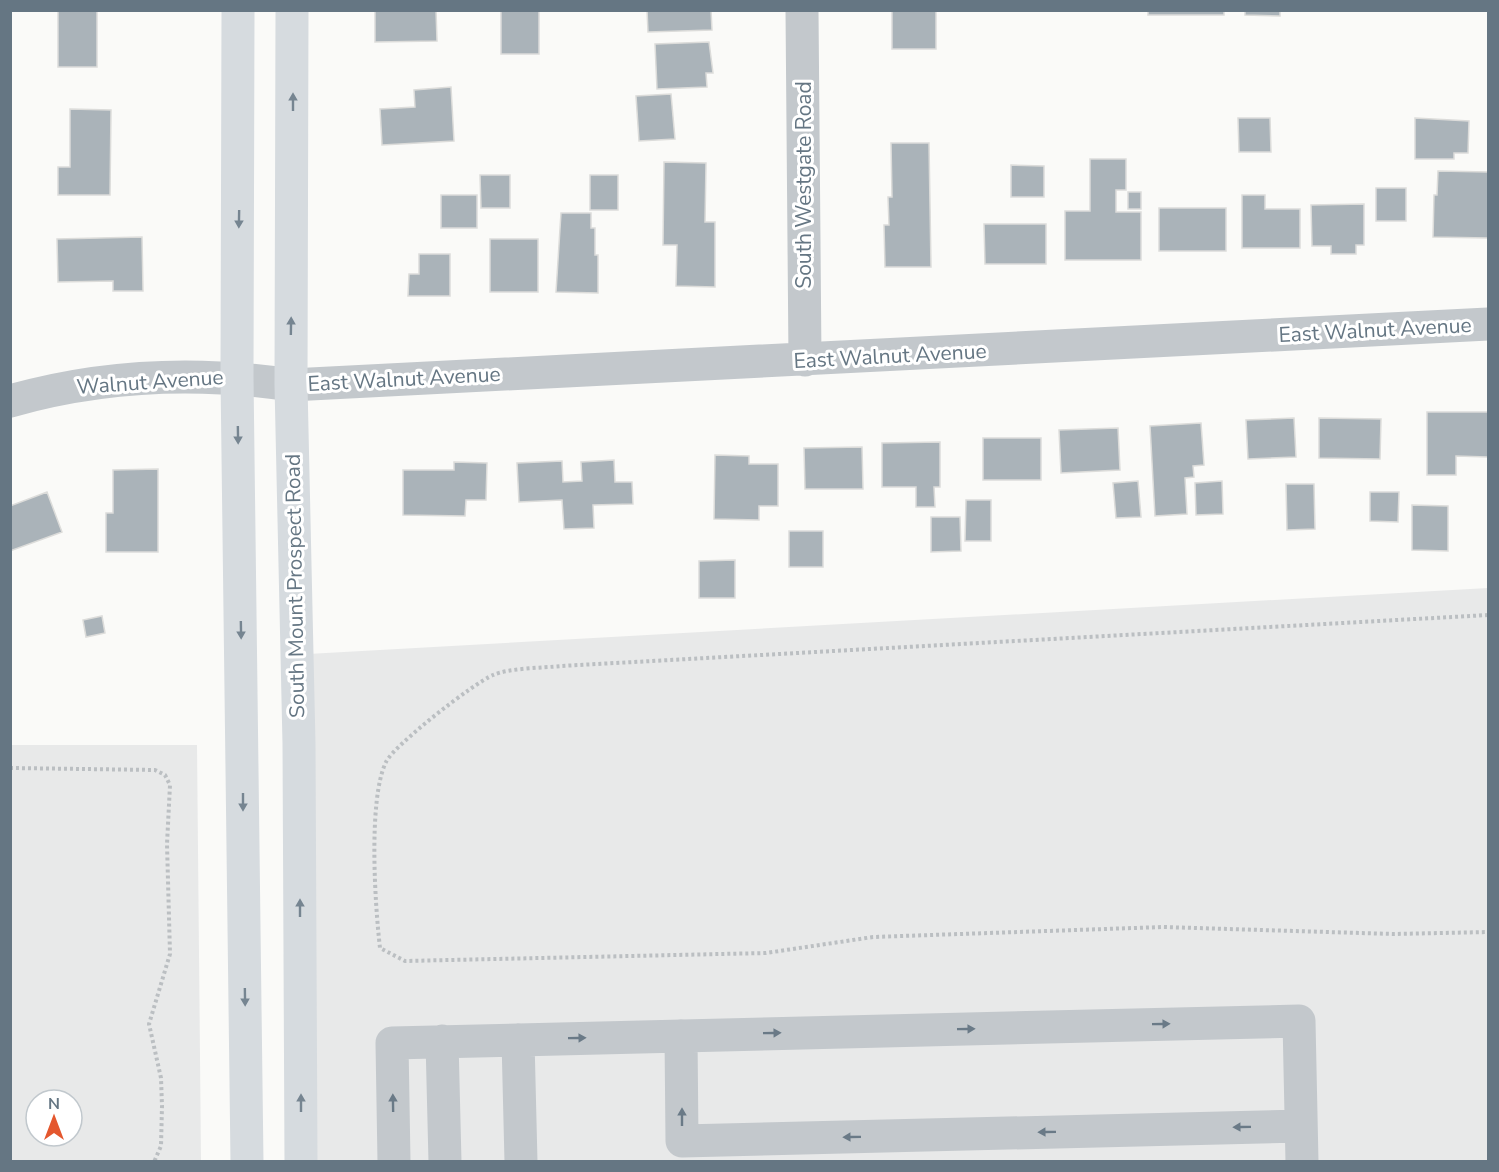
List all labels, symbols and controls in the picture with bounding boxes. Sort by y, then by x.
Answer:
street label: South Westgate Road [790,81,818,289]
one-way arrow [288,92,298,111]
one-way arrow [234,209,244,228]
street label: East Walnut Avenue [1278,311,1472,349]
one-way arrow [287,317,296,336]
street label: East Walnut Avenue [793,337,987,375]
street label: East Walnut Avenue [307,360,501,398]
street label: Walnut Avenue [76,363,224,401]
one-way arrow [233,426,243,445]
street label: South Mount Prospect Road [279,454,311,718]
one-way arrow [236,621,246,640]
one-way arrow [238,792,248,811]
one-way arrow [295,899,305,918]
one-way arrow [240,987,250,1006]
one-way arrow [1152,1020,1171,1029]
one-way arrow [957,1024,976,1034]
one-way arrow [762,1029,781,1038]
one-way arrow [567,1033,586,1043]
north arrow [24,1088,84,1148]
text: N [48,1093,60,1115]
one-way arrow [296,1094,306,1113]
one-way arrow [388,1094,398,1113]
one-way arrow [677,1107,687,1126]
one-way arrow [1233,1123,1252,1132]
one-way arrow [1038,1127,1057,1137]
one-way arrow [843,1132,862,1142]

